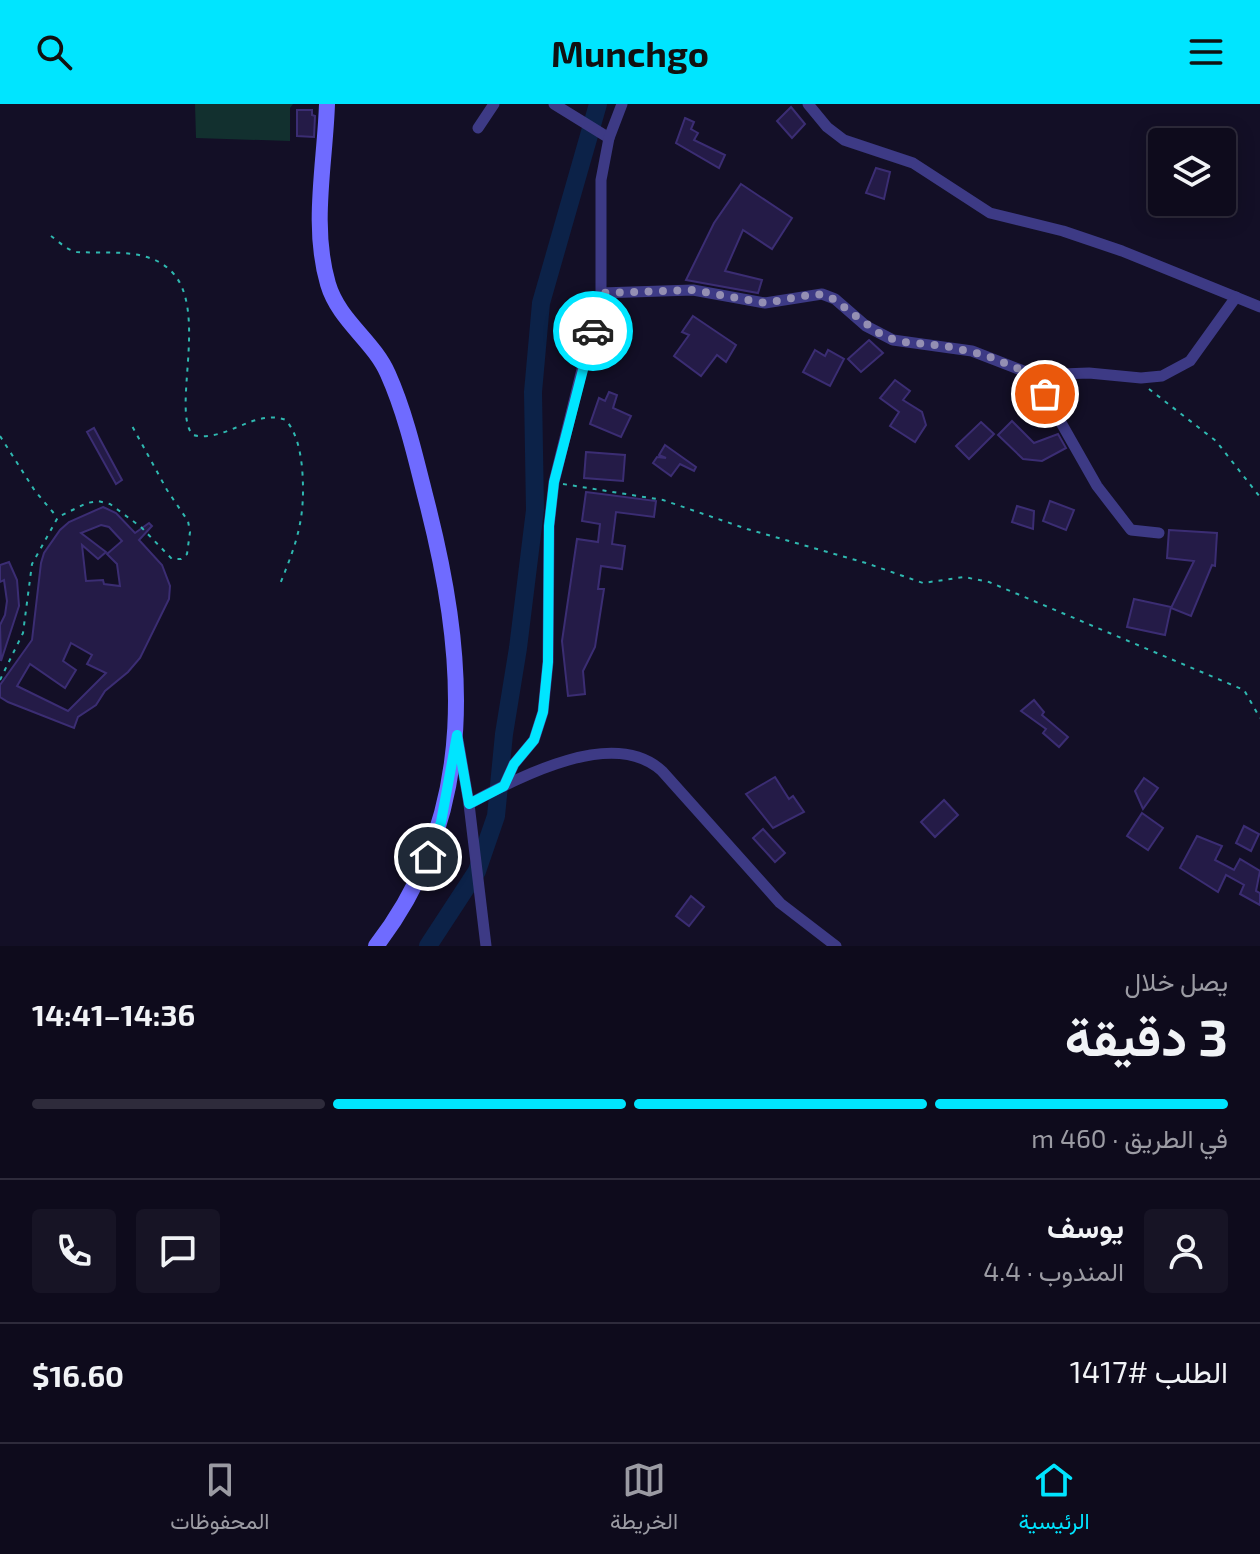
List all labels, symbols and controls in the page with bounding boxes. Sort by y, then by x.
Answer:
icon: search [32,30,76,74]
icon: menu [1184,30,1228,74]
text: Munchgo [551,31,709,74]
map controls [1148,128,1236,216]
button: layers [1148,128,1236,216]
courier [553,291,633,371]
icon: car [571,309,615,353]
pin [1011,360,1079,428]
icon: bag [1023,372,1067,416]
pin [394,823,462,891]
icon: home [406,835,450,879]
text: يصل خلال [1125,965,1228,996]
text: 14:36–14:41 [32,996,195,1032]
text: 3 دقيقة [1065,1004,1228,1066]
text: في الطريق · 460 m [1031,1122,1228,1153]
text: يوسف [1047,1208,1124,1244]
button: phone [32,1209,116,1293]
button: chat [136,1209,220,1293]
button: person [1144,1209,1228,1293]
text: المندوب · 4.4 [983,1255,1124,1286]
text: الطلب #1417 [1070,1353,1228,1389]
text: $16.60 [32,1357,124,1393]
tab: المحفوظات [170,1458,269,1541]
tab: الخريطة [610,1458,678,1541]
tab: الرئيسية [1019,1458,1090,1541]

